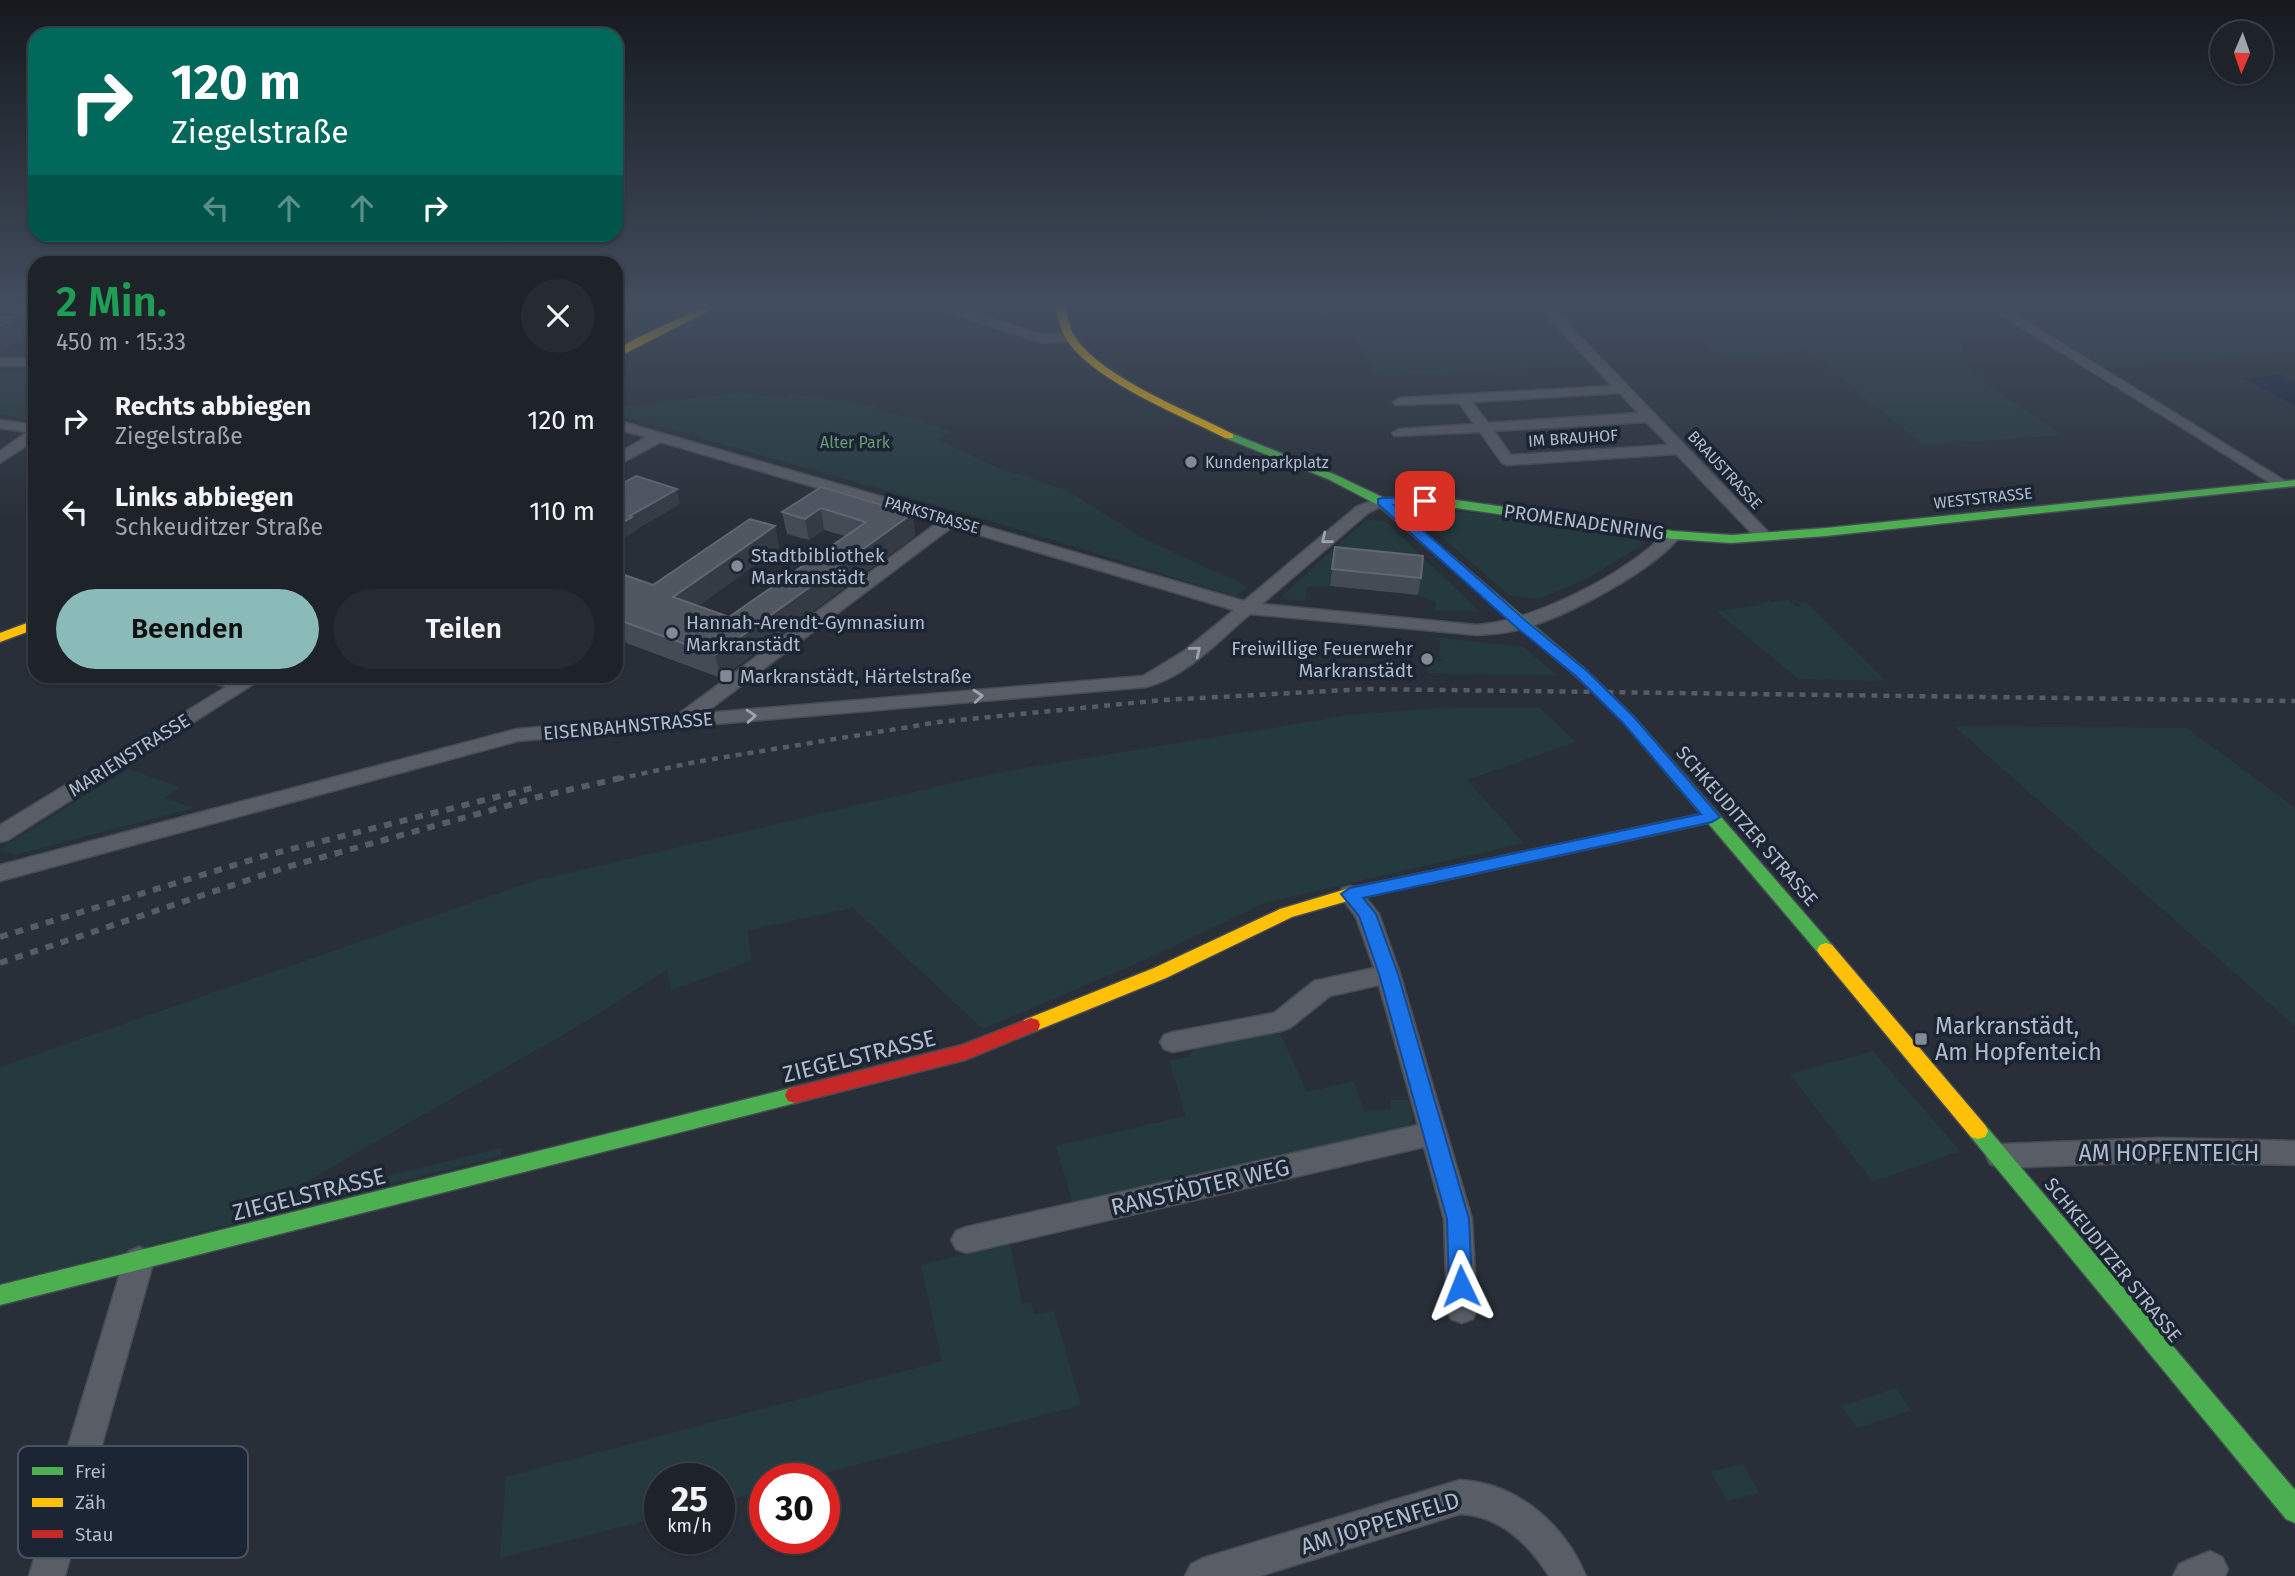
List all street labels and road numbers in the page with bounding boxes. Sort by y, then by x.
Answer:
street label: IM BRAUHOF [1527,425,1619,451]
street label: BRAUSTRASSE [1684,427,1766,513]
street label: WESTSTRASSE [1933,483,2033,513]
street label: PARKSTRASSE [882,492,982,538]
street label: PROMENADENRING [1502,499,1666,545]
street label: EISENBAHNSTRASSE [542,707,714,745]
street label: MARIENSTRASSE [64,708,194,802]
street label: SCHKEUDITZER STRASSE [1671,741,1823,911]
street label: ZIEGELSTRASSE [780,1023,938,1089]
street label: AM HOPFENTEICH [2079,1139,2259,1167]
street label: RANSTÄDTER WEG [1108,1153,1292,1221]
street label: ZIEGELSTRASSE [230,1161,388,1227]
street label: SCHKEUDITZER STRASSE [2040,1173,2186,1347]
street label: AM JOPPENFELD [1297,1486,1463,1560]

